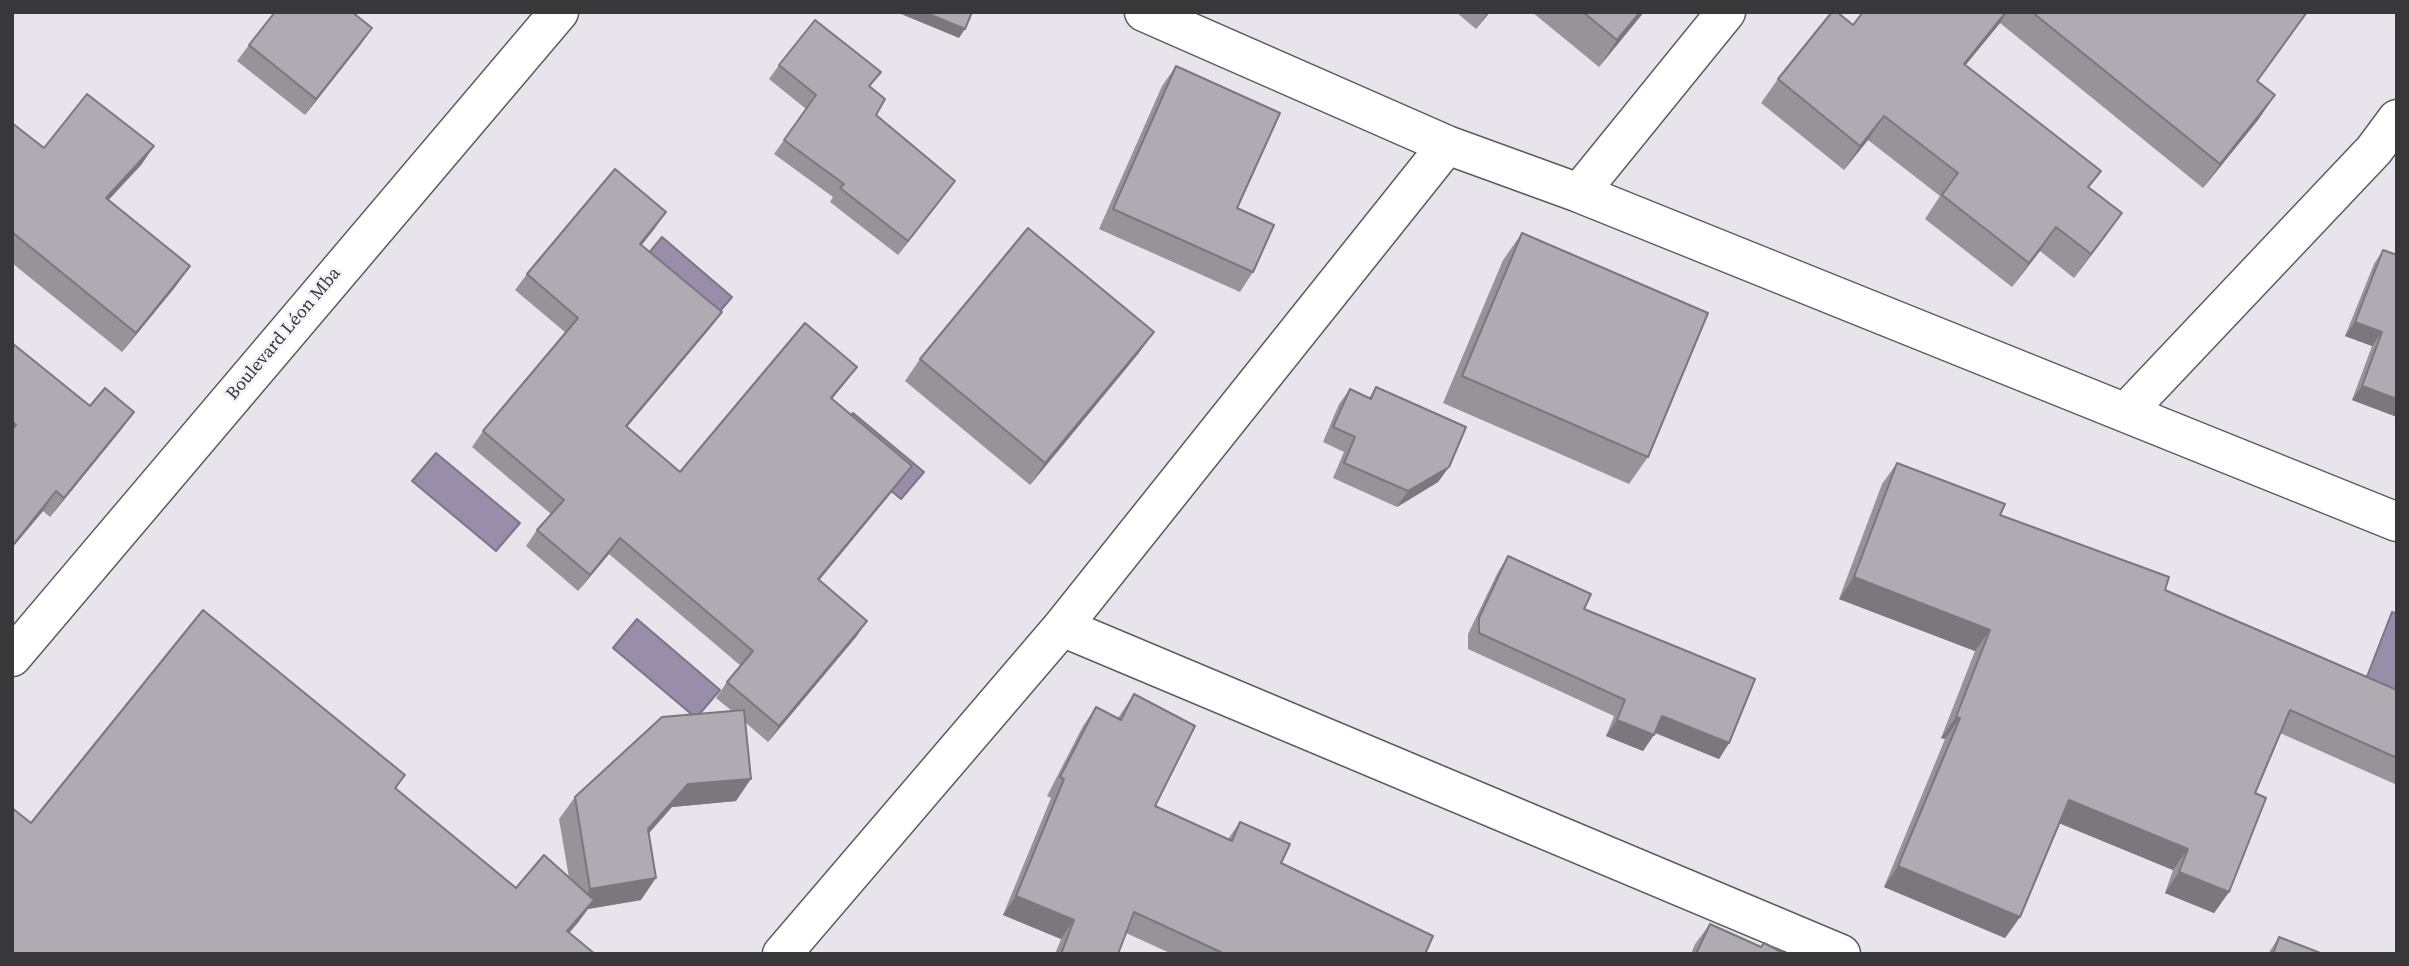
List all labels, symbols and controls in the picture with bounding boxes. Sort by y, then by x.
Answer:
street label: Boulevard Léon Mba [222,263,346,405]

